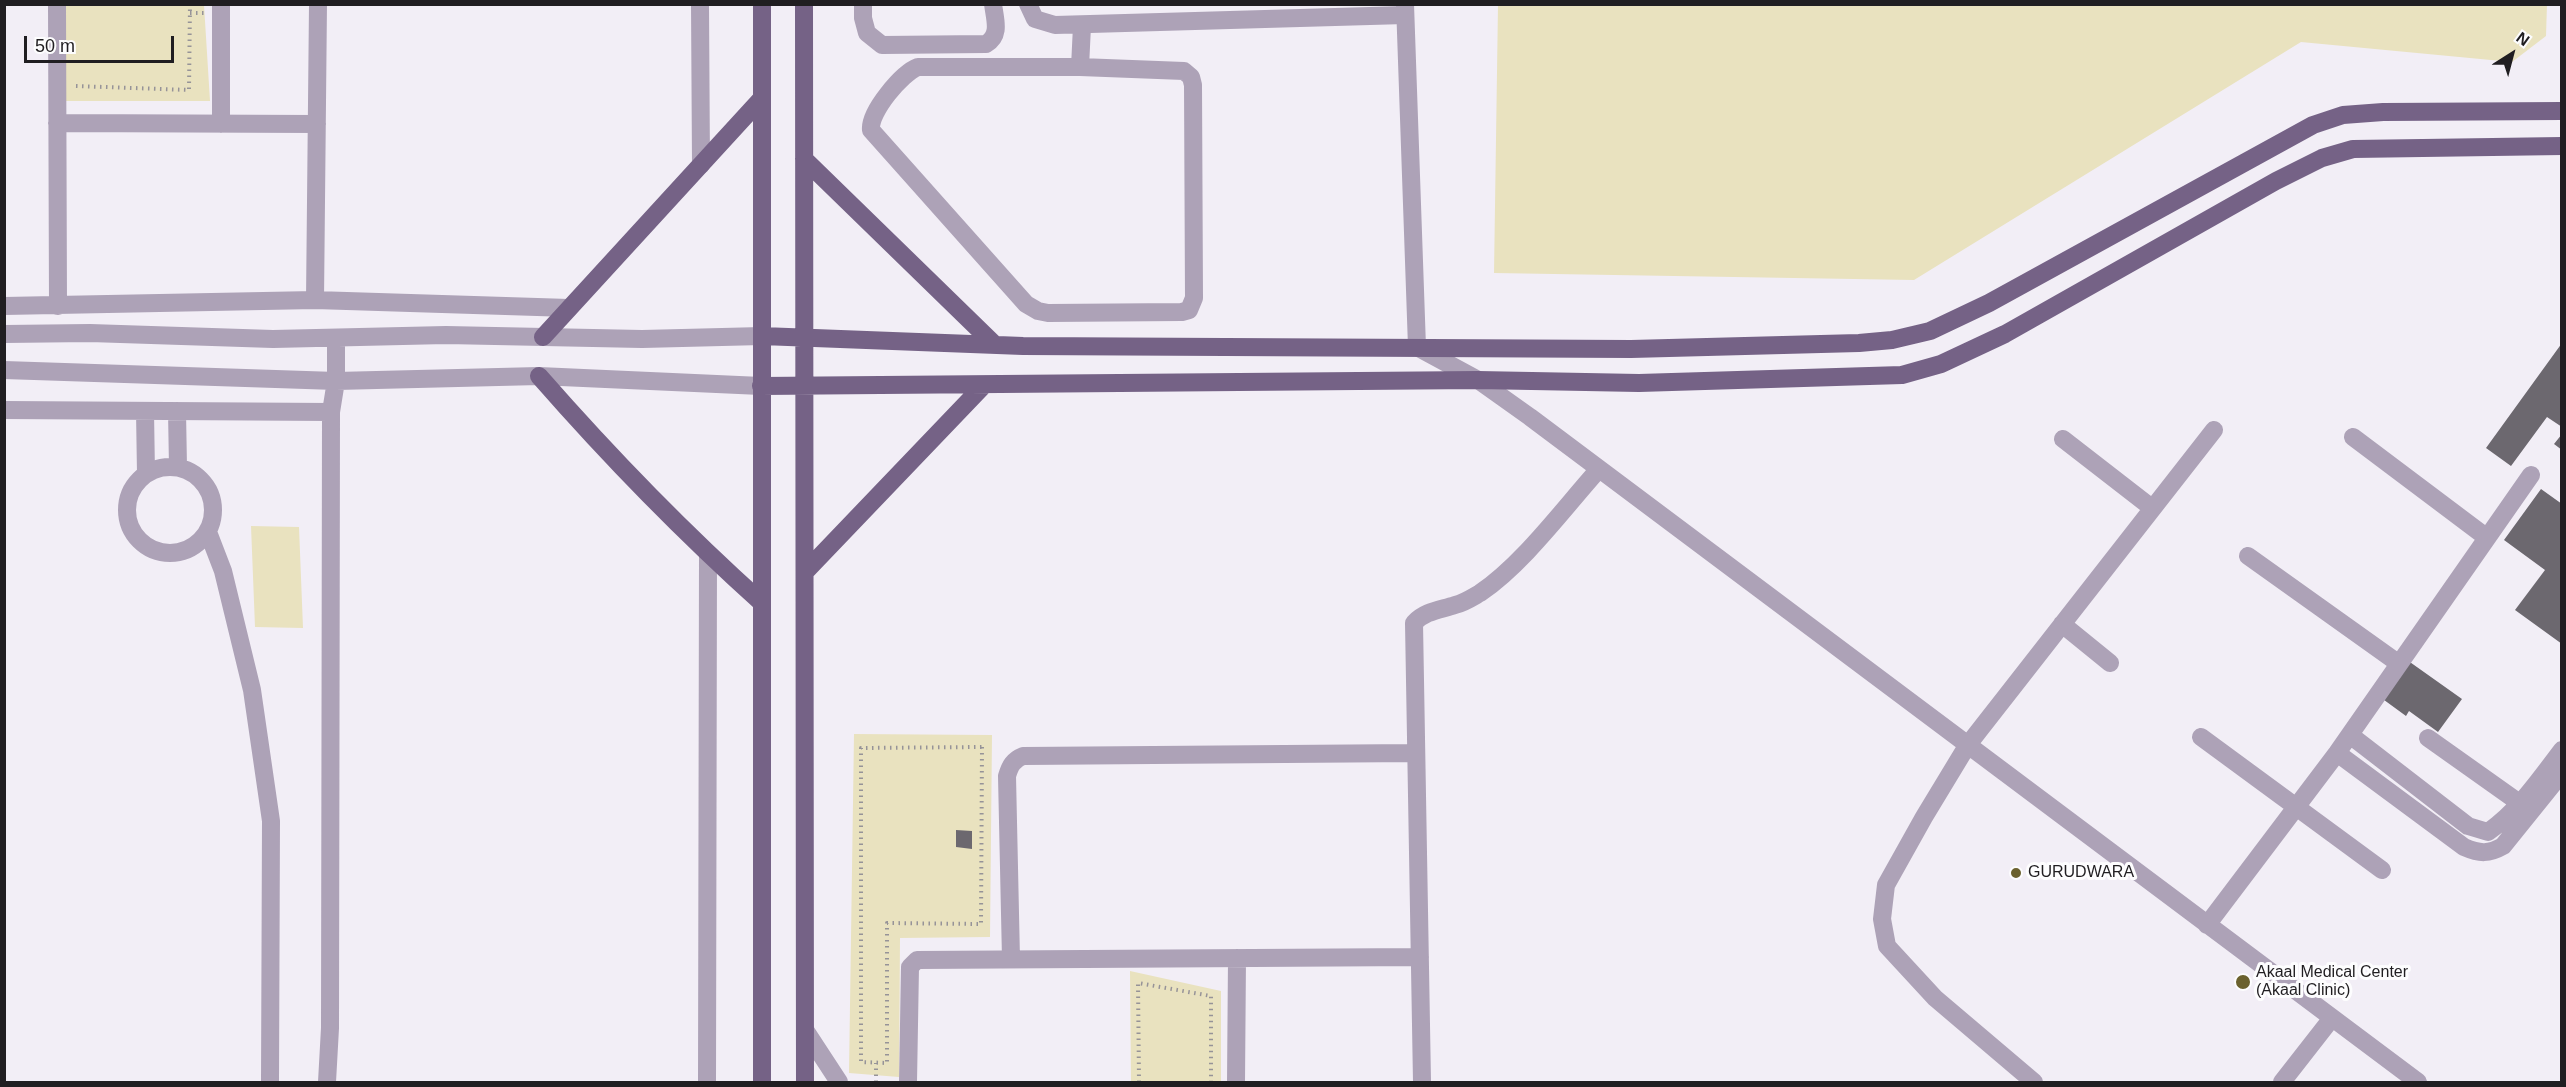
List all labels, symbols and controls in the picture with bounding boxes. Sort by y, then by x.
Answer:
scale bar [27,24,177,62]
north arrow [2482,24,2542,84]
text: N [2513,29,2533,49]
text: 50 m [35,36,75,56]
place label: GURUDWARA [2028,863,2134,883]
marker: GURUDWARA [2009,866,2023,880]
place label: Akaal Medical Center (Akaal Clinic) [2256,963,2408,1001]
marker: Akaal Medical Center (Akaal Clinic) [2234,973,2252,991]

